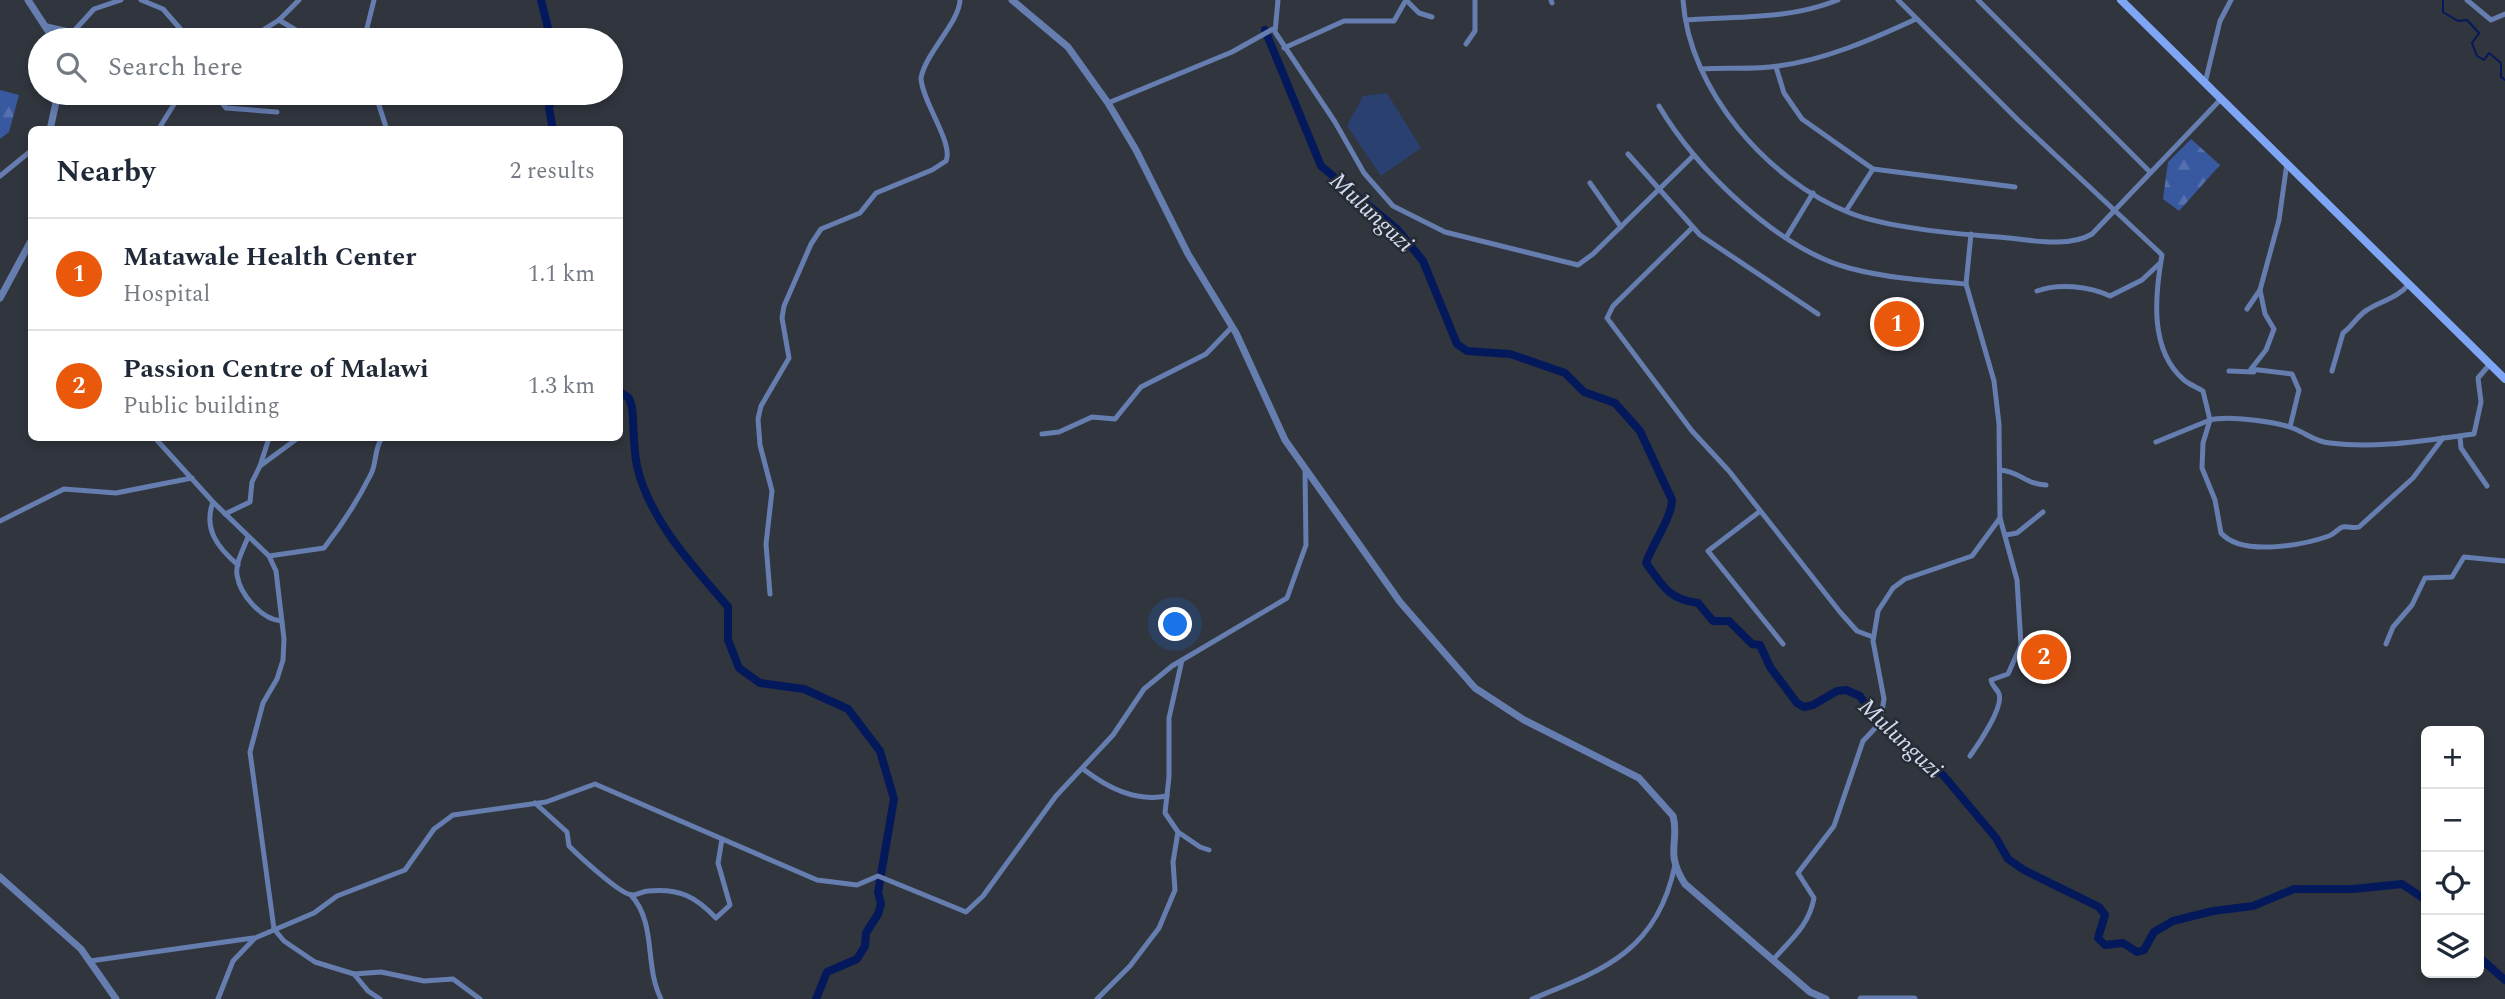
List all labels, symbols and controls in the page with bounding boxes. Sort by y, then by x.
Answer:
search box [28,28,623,105]
text: Search here [108,47,243,87]
icon: search [52,48,90,86]
text: Nearby [56,149,155,195]
text: 2 results [510,154,595,189]
water label: Mulunguzi [1321,164,1422,262]
text: Matawale Health Center [123,237,416,277]
text: 1 [73,257,85,292]
text: 1.1 km [528,257,595,292]
text: Hospital [123,277,210,312]
pin: 1 [1874,298,1920,350]
text: Passion Centre of Malawi [123,349,429,389]
text: 2 [73,369,85,404]
text: 1.3 km [528,369,595,404]
text: Public building [123,389,280,424]
your location [1158,607,1192,641]
pin: 2 [2021,631,2067,683]
water label: Mulunguzi [1850,690,1951,788]
map controls [2421,726,2484,978]
button: + [2421,726,2484,789]
button: − [2421,789,2484,852]
button: locate [2421,852,2484,915]
button: layers [2421,915,2484,978]

